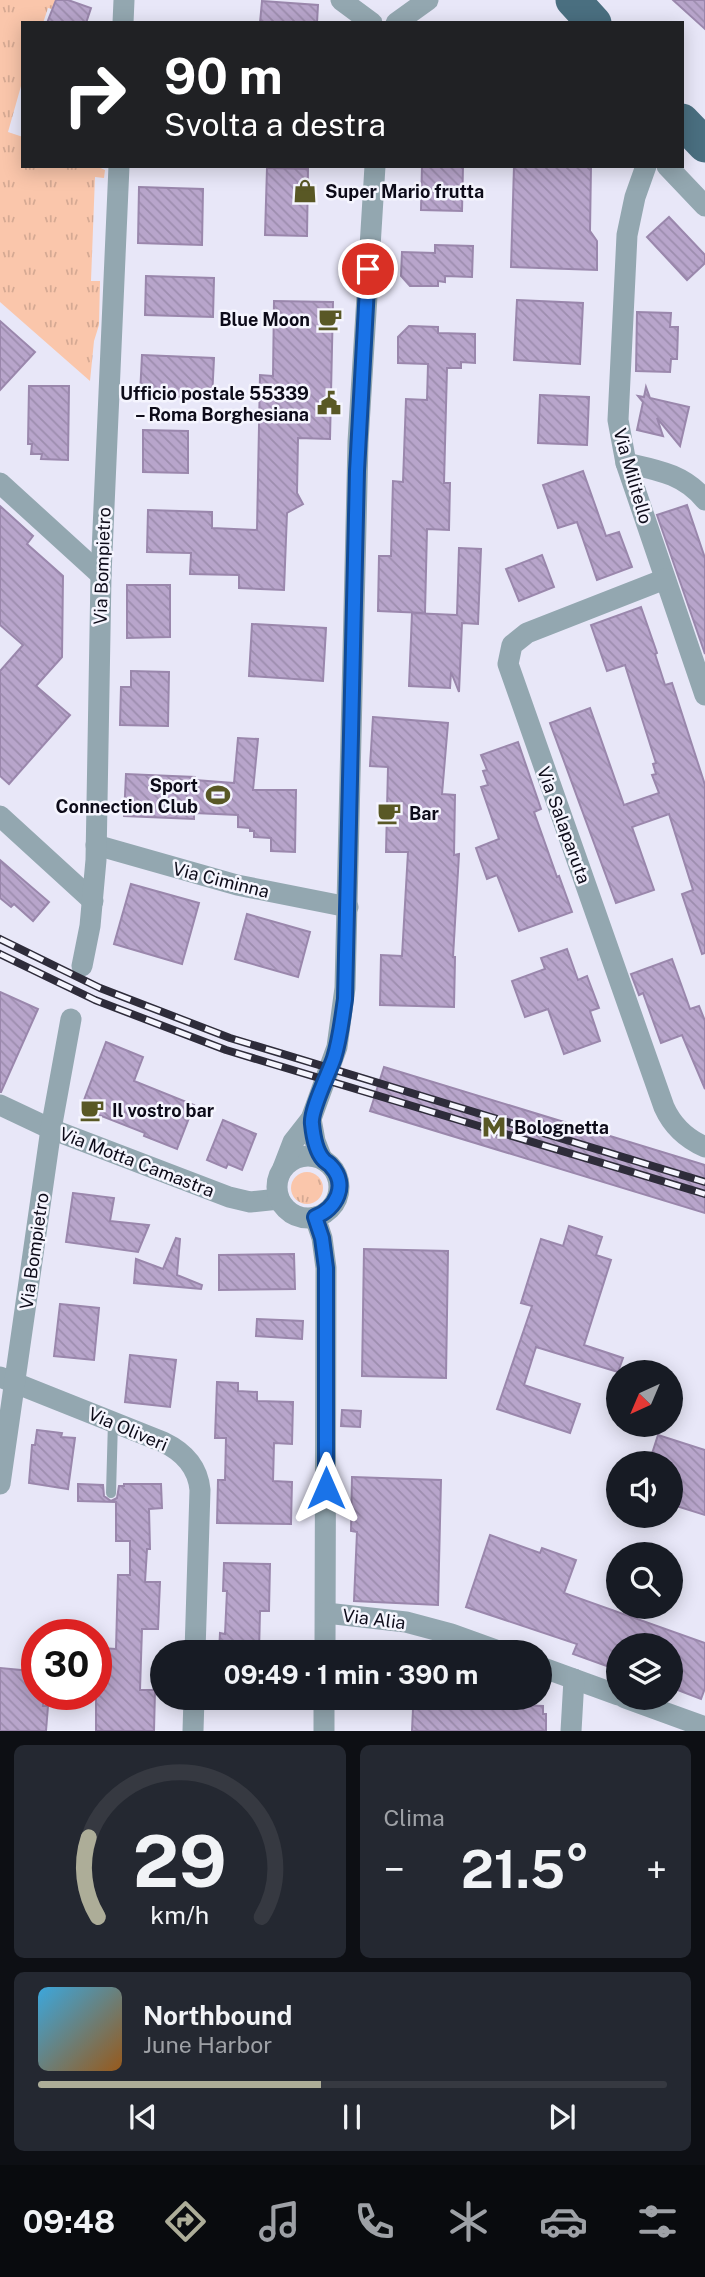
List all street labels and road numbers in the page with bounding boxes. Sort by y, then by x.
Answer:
street label: Via Militello [609,426,657,526]
street label: Via Bompietro [89,507,115,625]
street label: Via Salaparuta [533,764,595,886]
street label: Via Ciminna [171,858,271,902]
street label: Via Motta Camastra [57,1123,217,1201]
street label: Via Bompietro [15,1191,53,1311]
street label: Via Oliveri [85,1403,171,1455]
street label: Via Alia [341,1605,407,1633]

